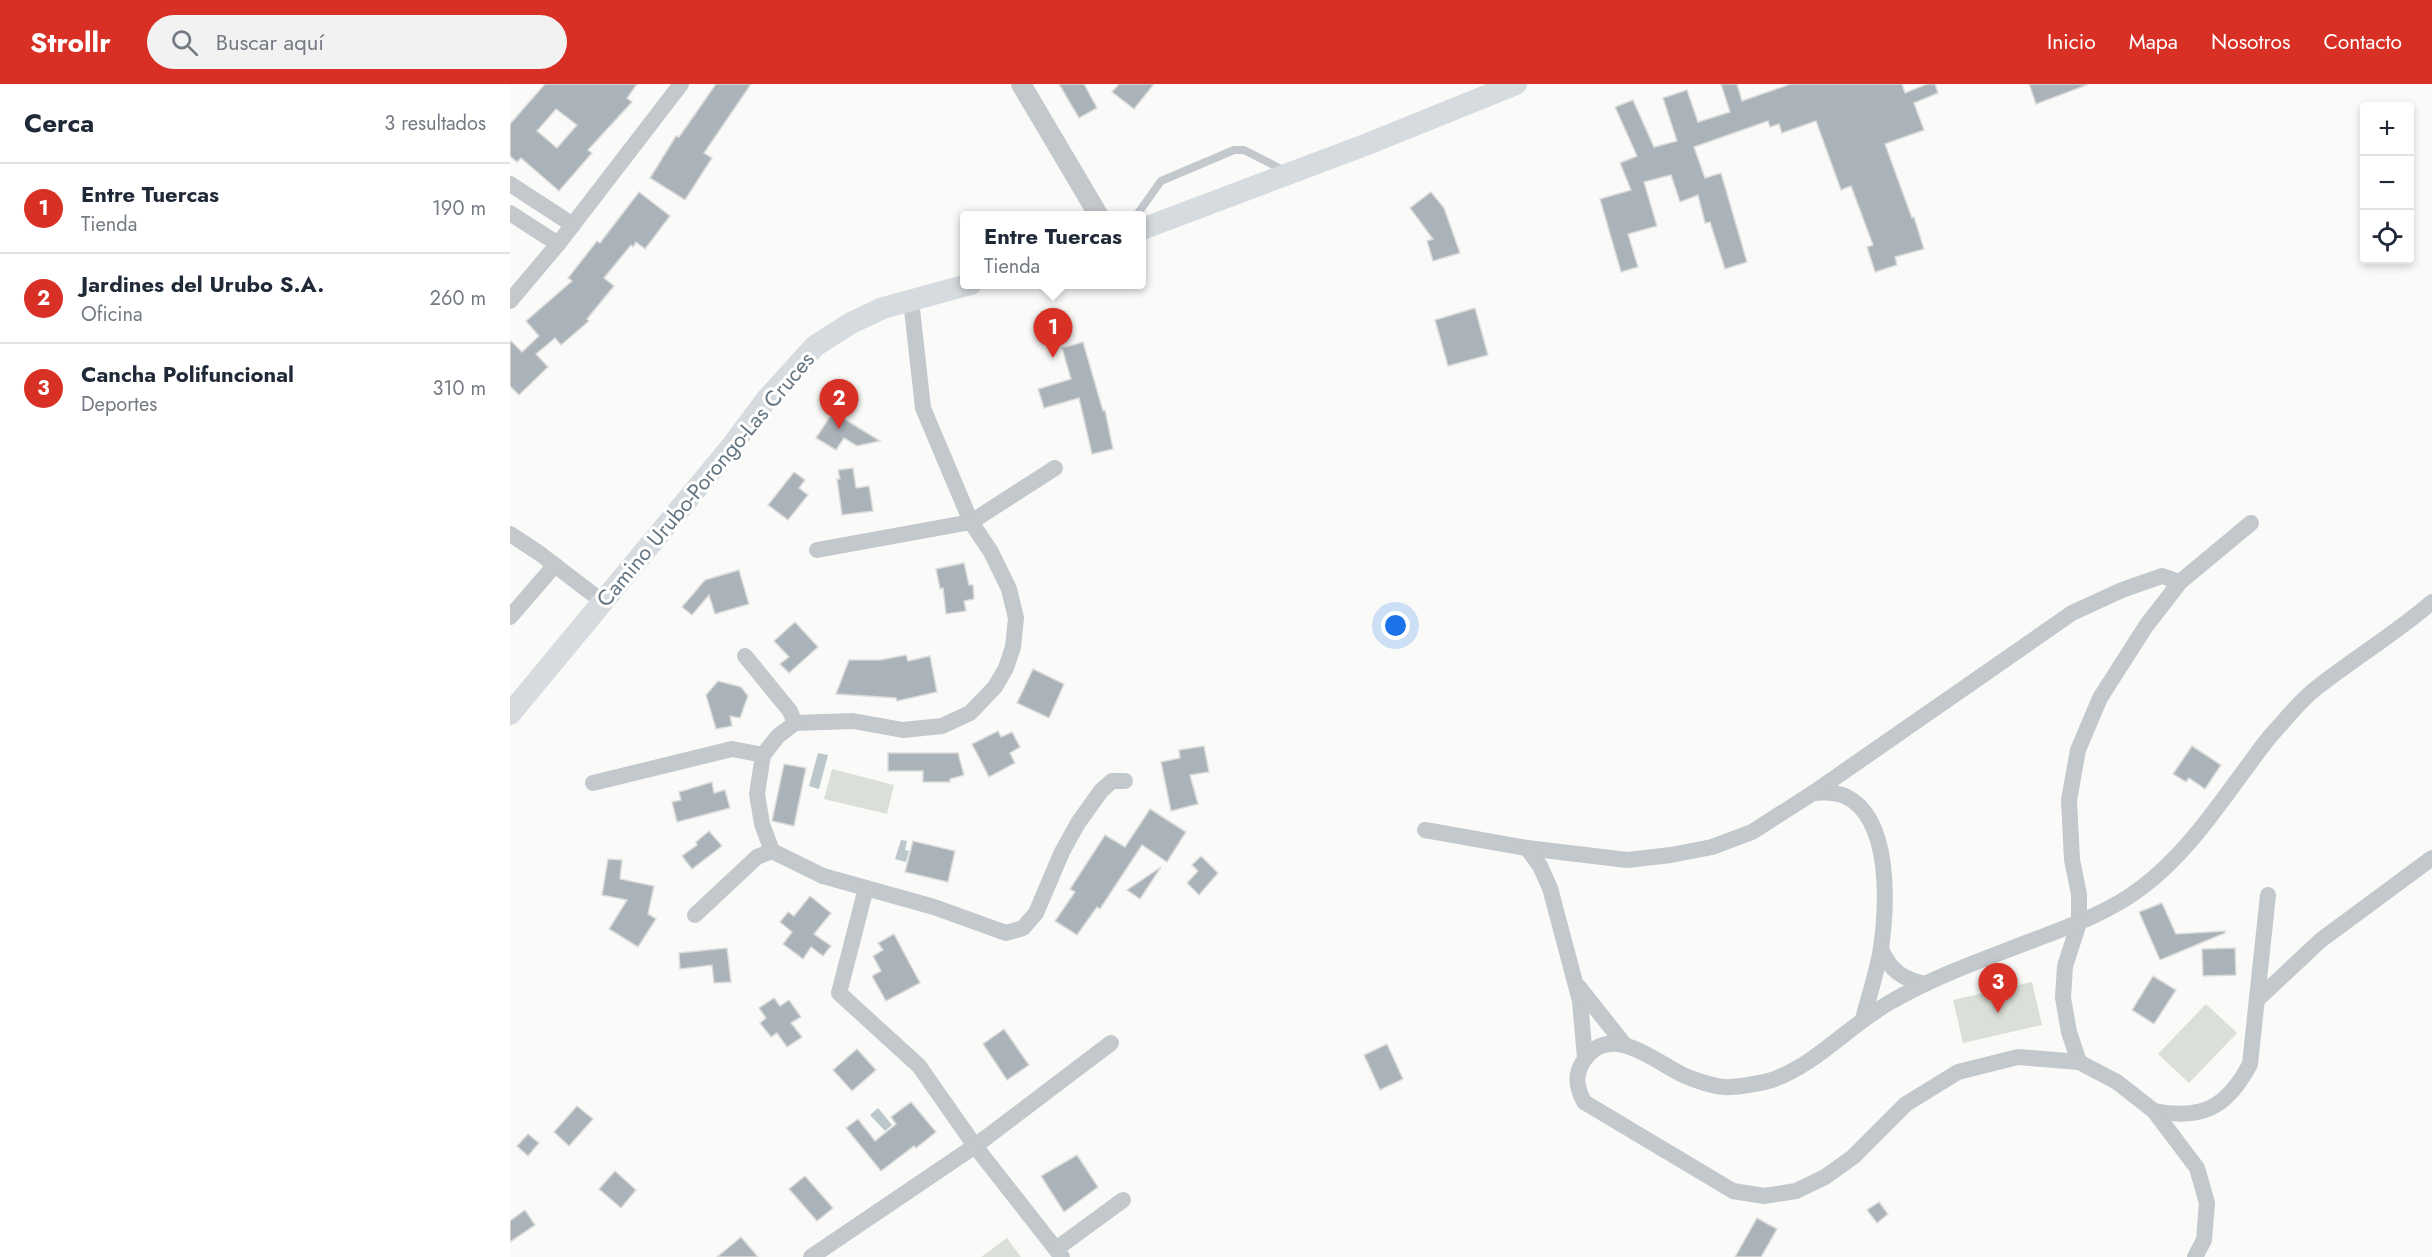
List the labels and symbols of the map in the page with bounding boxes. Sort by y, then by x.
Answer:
pin: 1 [1034,308,1072,358]
street label: Camino Urubo-Porongo-Las Cruces [588,344,822,614]
pin: 2 [820,380,858,429]
your location [1381,611,1410,640]
pin: 3 [1978,964,2018,1013]

